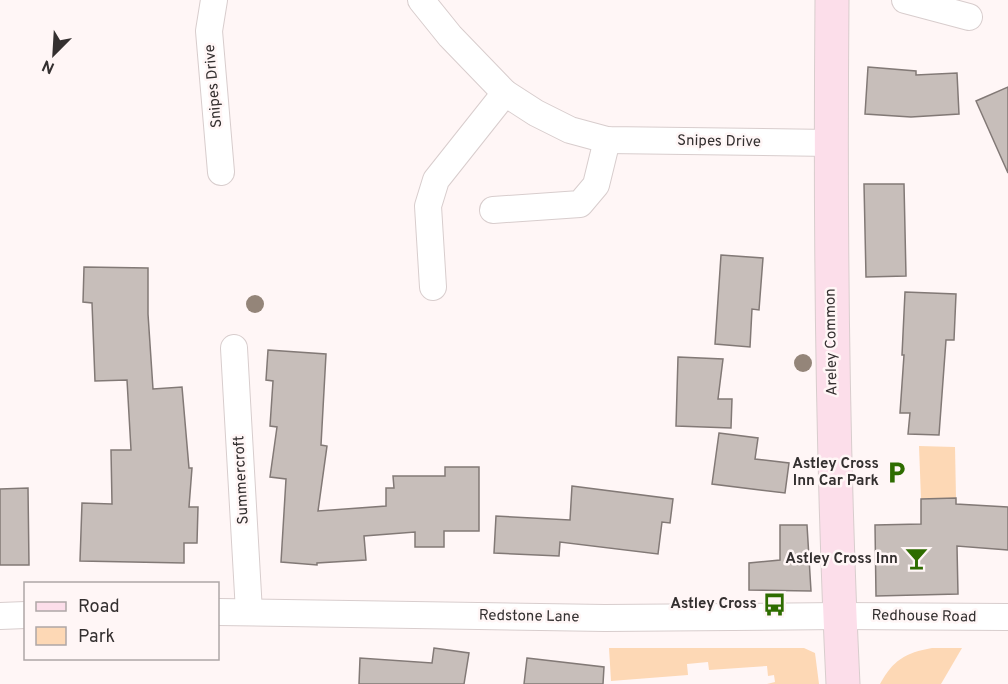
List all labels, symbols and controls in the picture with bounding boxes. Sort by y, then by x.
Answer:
north arrow [24,24,84,84]
street label: Snipes Drive [201,43,227,129]
text: N [39,54,58,77]
street label: Snipes Drive [677,132,761,152]
street label: Areley Common [822,288,842,396]
street label: Summercroft [230,435,254,525]
place label: Astley Cross Inn Car Park [792,455,879,491]
parking icon: Astley Cross Inn Car Park [884,460,910,486]
bar icon: Astley Cross Inn [903,546,929,572]
place label: Astley Cross Inn [785,550,898,569]
legend [24,582,219,660]
bus stop icon: Astley Cross [762,591,788,617]
place label: Astley Cross [670,595,757,614]
text: Road [78,596,120,619]
street label: Redstone Lane [479,607,579,627]
street label: Redhouse Road [871,607,977,627]
text: Park [78,626,115,649]

